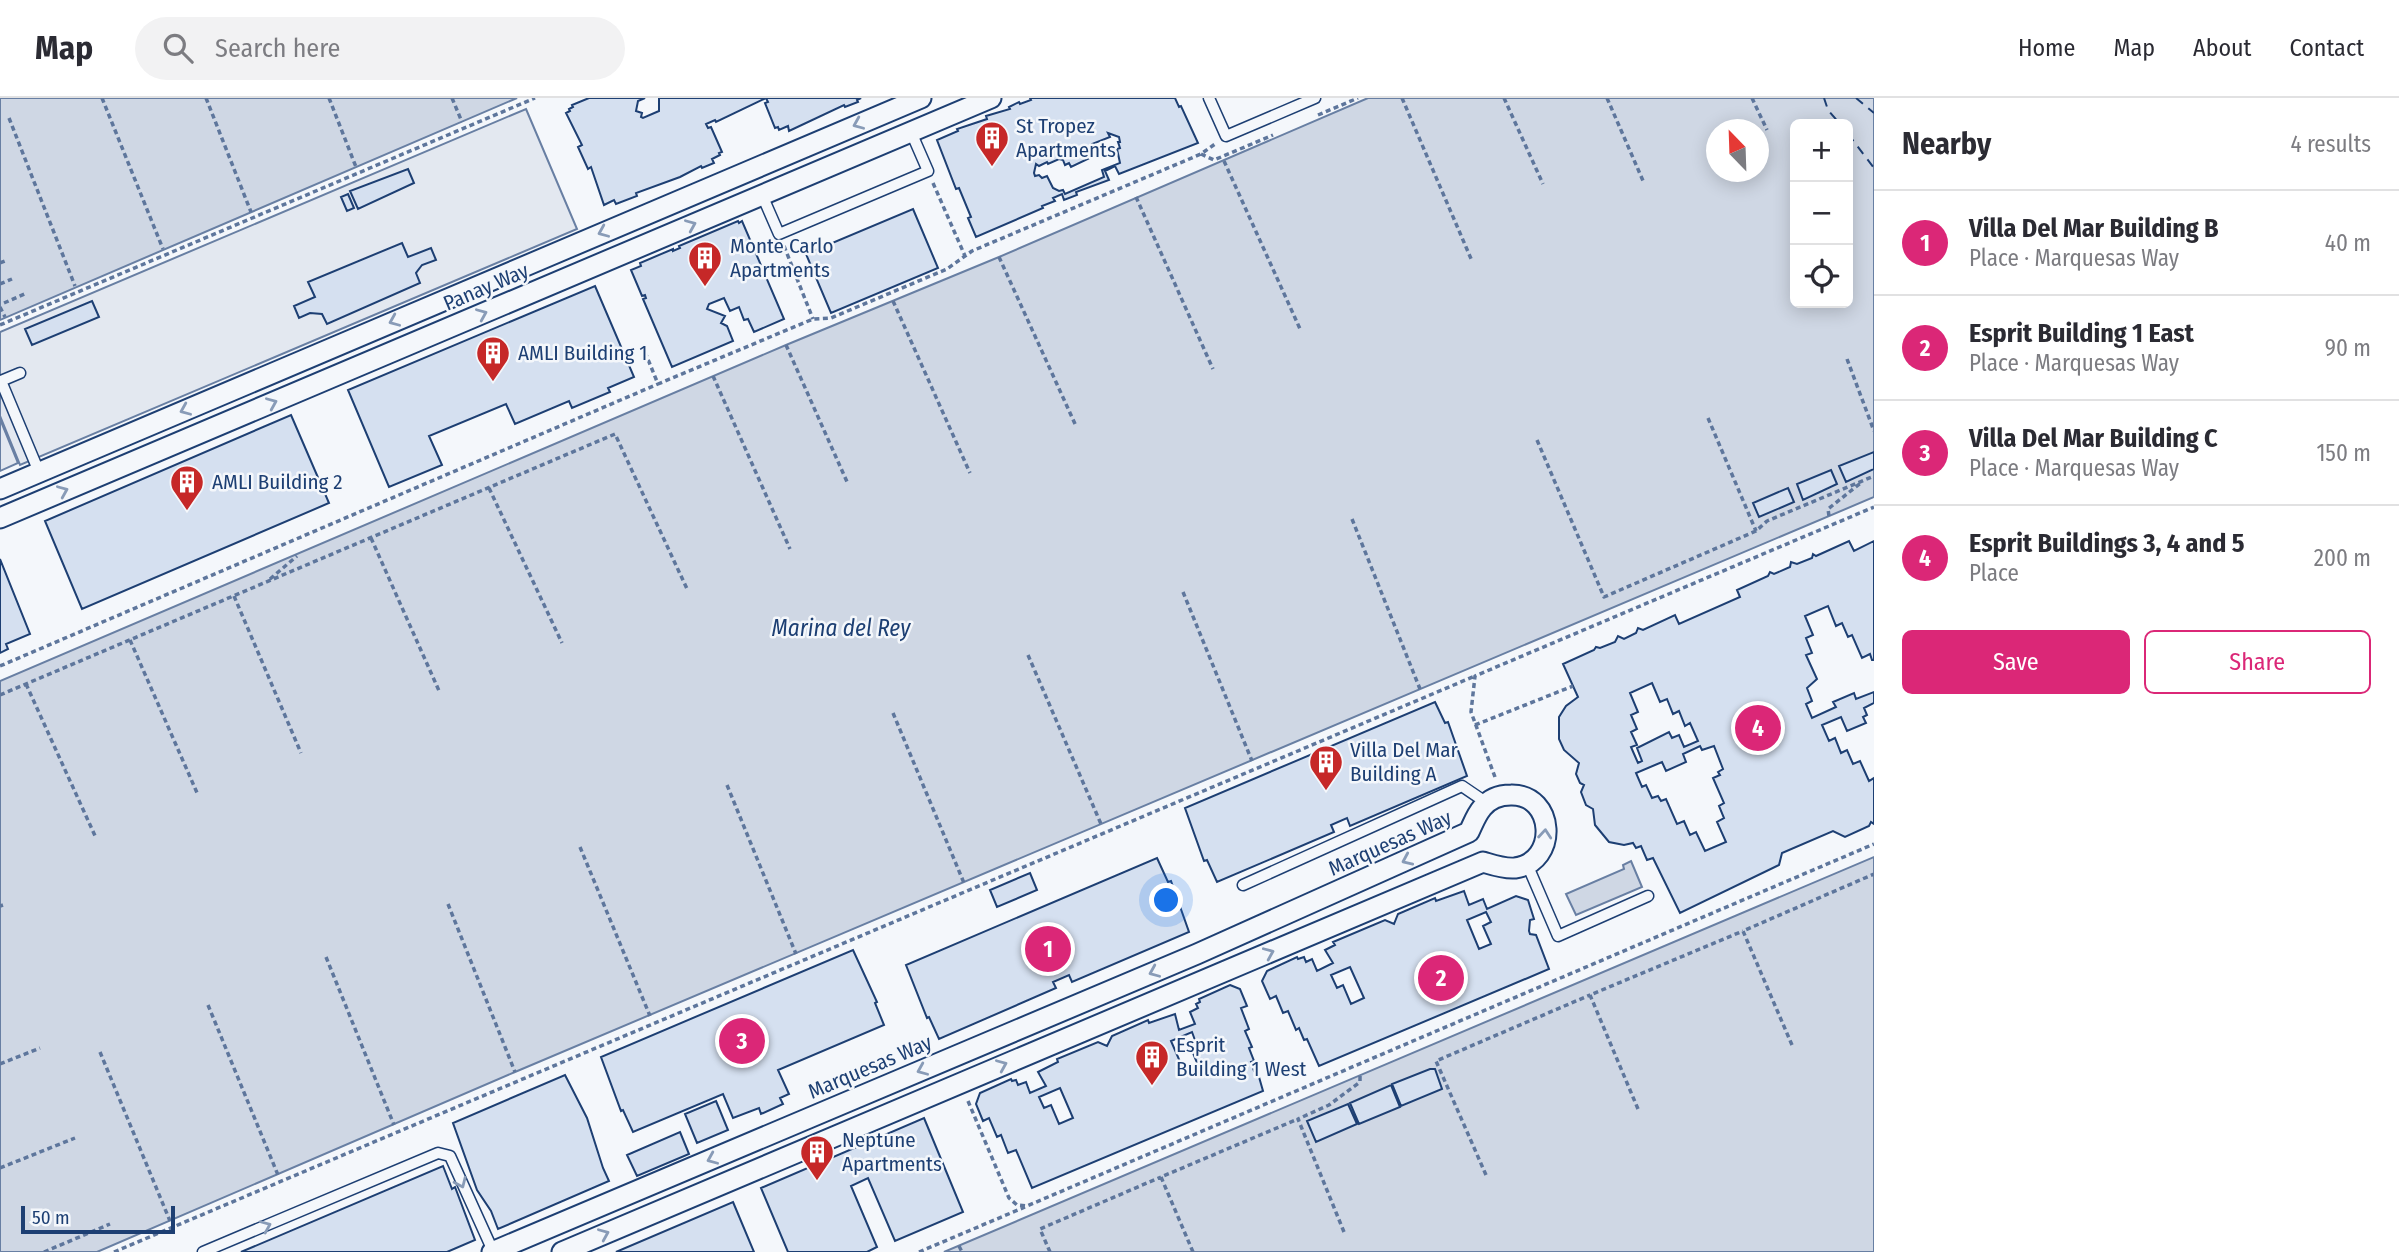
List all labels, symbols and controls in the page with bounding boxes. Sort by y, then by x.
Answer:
search box [135,17,625,80]
text: Map [35,28,93,68]
icon: search [159,29,197,67]
text: Search here [215,33,340,64]
text: Home [2018,34,2075,62]
text: Map [2113,34,2155,62]
text: About [2193,34,2251,62]
text: Contact [2289,34,2364,62]
place label: St Tropez Apartments [1016,113,1116,163]
one-way arrow [853,116,865,130]
building icon: St Tropez Apartments [973,119,1011,168]
north arrow [1706,119,1769,182]
map controls [1790,119,1853,308]
button: + [1790,119,1853,182]
text: Nearby [1902,126,1991,162]
text: 4 results [2290,130,2371,158]
button: − [1790,182,1853,245]
text: Villa Del Mar Building B [1969,213,2219,244]
one-way arrow [684,219,696,233]
one-way arrow [598,224,611,238]
text: 1 [1920,229,1930,257]
text: 40 m [2325,229,2371,257]
place label: Monte Carlo Apartments [730,233,833,283]
building icon: Monte Carlo Apartments [686,239,724,288]
text: Place · Marquesas Way [1969,244,2179,272]
button: locate [1790,245,1853,308]
street label: Panay Way [440,257,533,317]
one-way arrow [475,308,487,322]
one-way arrow [389,312,401,326]
text: Esprit Building 1 East [1969,318,2194,349]
building icon: AMLI Building 1 [474,334,512,383]
text: 2 [1920,334,1930,362]
text: 90 m [2325,334,2371,362]
place label: AMLI Building 1 [518,340,648,366]
text: Place · Marquesas Way [1969,349,2179,377]
one-way arrow [266,397,278,411]
one-way arrow [180,402,192,416]
text: Villa Del Mar Building C [1969,423,2218,454]
text: 3 [1920,439,1930,467]
text: 150 m [2316,439,2371,467]
text: Place · Marquesas Way [1969,454,2179,482]
building icon: AMLI Building 2 [168,463,206,512]
place label: AMLI Building 2 [212,469,343,495]
one-way arrow [56,486,68,500]
text: Esprit Buildings 3, 4 and 5 [1969,528,2245,559]
text: 4 [1919,544,1931,572]
text: 200 m [2314,544,2371,572]
text: Place [1969,559,2019,587]
water label: Marina del Rey [772,614,911,642]
button: Save [1902,630,2130,694]
button: Share [2144,630,2371,694]
pin: 4 [1735,702,1781,754]
place label: Villa Del Mar Building A [1350,737,1458,787]
building icon: Villa Del Mar Building A [1307,743,1345,792]
street label: Marquesas Way [1324,804,1456,882]
one-way arrow [1537,828,1552,839]
one-way arrow [1401,852,1414,866]
your location [1149,883,1183,917]
pin: 1 [1025,923,1071,975]
one-way arrow [1262,947,1274,961]
pin: 2 [1418,952,1464,1004]
one-way arrow [1148,964,1160,978]
pin: 3 [719,1015,765,1067]
street label: Marquesas Way [804,1029,936,1105]
place label: Esprit Building 1 West [1176,1032,1307,1082]
building icon: Esprit Building 1 West [1133,1038,1171,1087]
one-way arrow [995,1059,1007,1073]
one-way arrow [916,1062,928,1076]
place label: Neptune Apartments [842,1127,942,1177]
building icon: Neptune Apartments [798,1133,836,1182]
one-way arrow [707,1151,719,1165]
one-way arrow [453,1175,467,1188]
scale bar [21,1203,175,1235]
text: 50 m [32,1206,70,1229]
one-way arrow [259,1220,271,1234]
one-way arrow [597,1228,609,1242]

